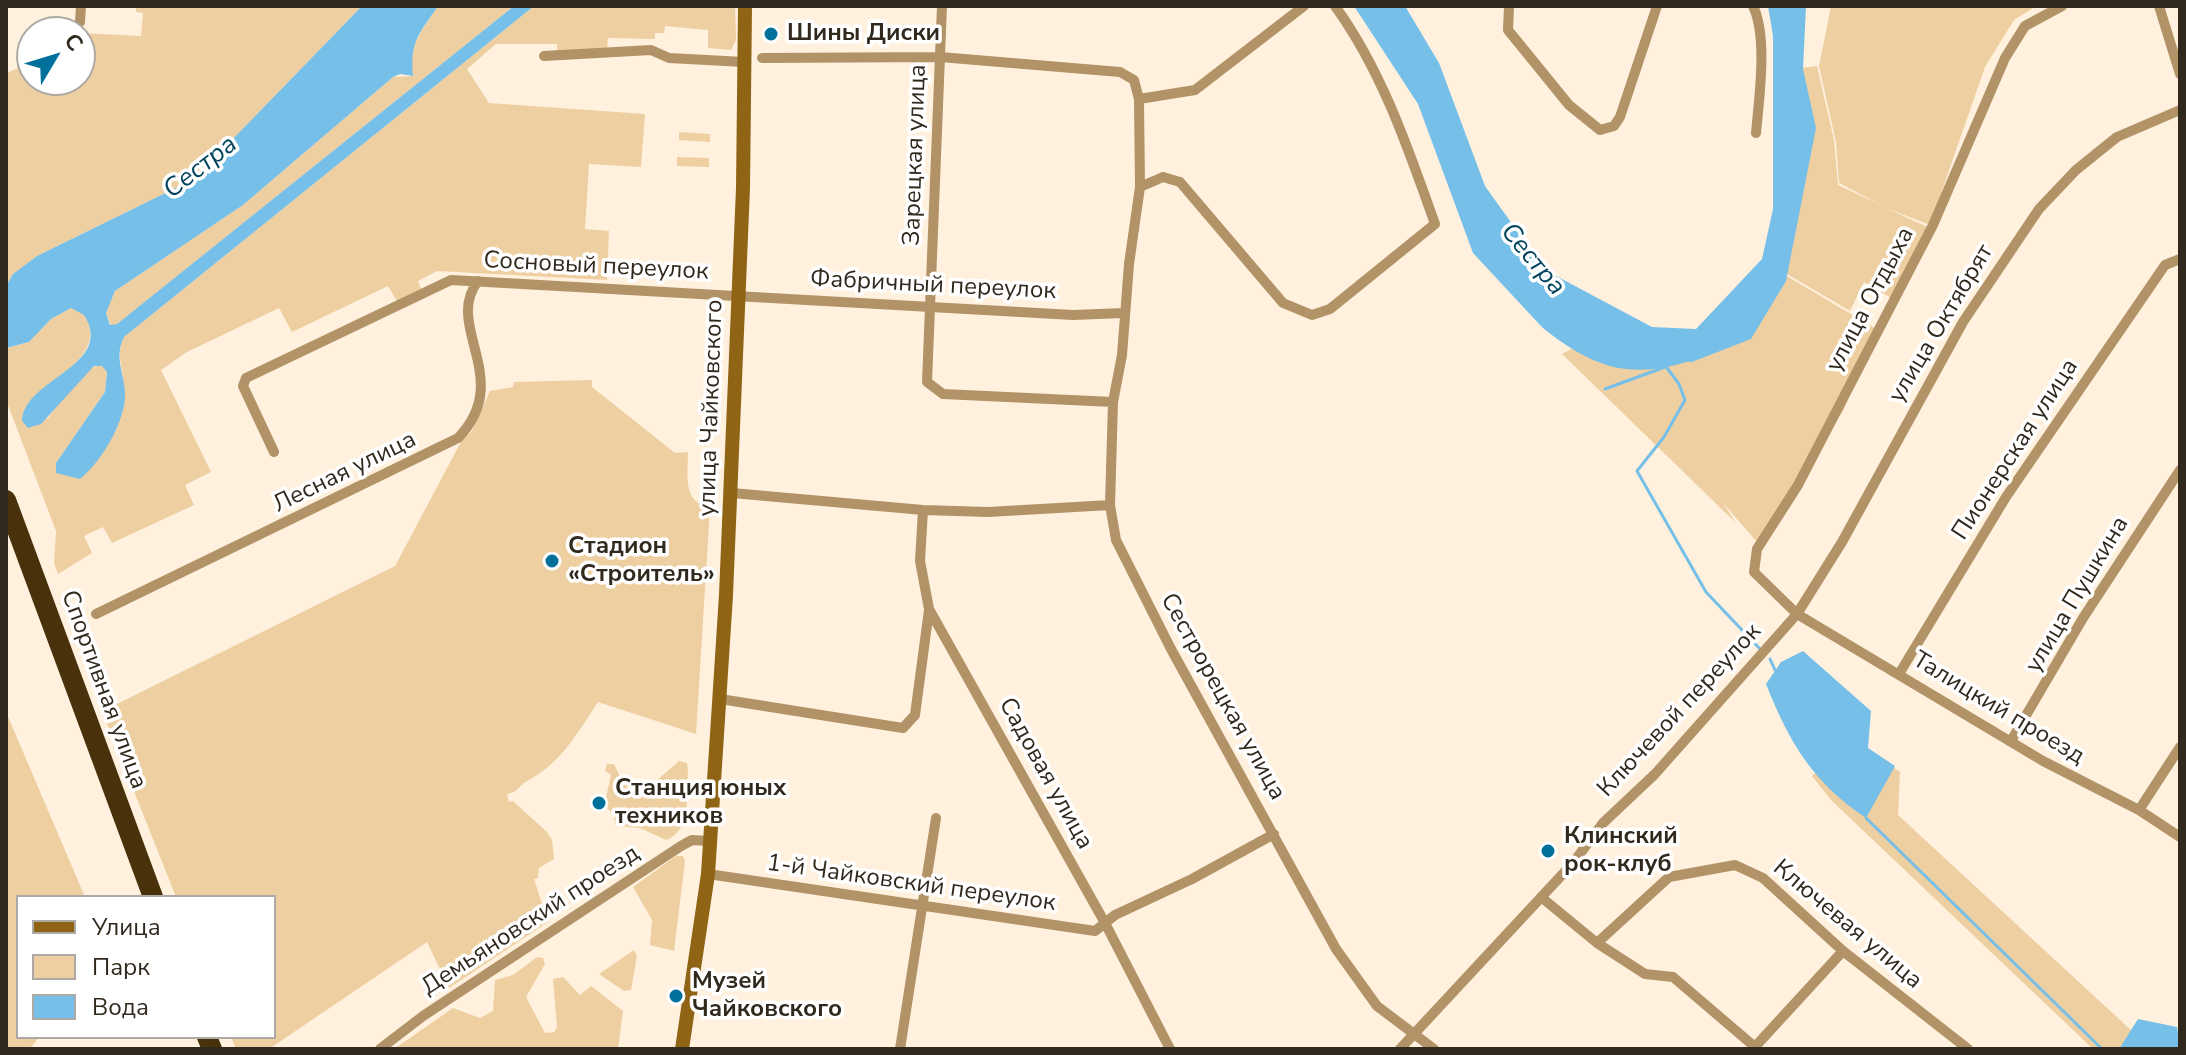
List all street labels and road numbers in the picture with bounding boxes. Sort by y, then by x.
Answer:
street label: Зарецкая улица [898,64,934,246]
street label: улица Отдыха [1821,223,1921,377]
street label: улица Октябрят [1884,240,2000,408]
street label: Сосновый переулок [483,247,709,287]
street label: Фабричный переулок [809,265,1057,307]
street label: улица Чайковского [694,299,730,517]
street label: Пионерская улица [1947,354,2085,546]
street label: Лесная улица [269,426,421,520]
street label: улица Пушкина [2020,512,2136,678]
street label: Спортивная улица [54,587,152,793]
street label: Сестрорецкая улица [1153,589,1291,805]
street label: Ключевой переулок [1592,618,1768,804]
street label: Талицкий проезд [1907,646,2089,772]
street label: Садовая улица [992,693,1098,855]
street label: Демьяновский проезд [417,840,645,1002]
street label: 1-й Чайковский переулок [765,849,1057,919]
street label: Ключевая улица [1767,854,1927,996]

